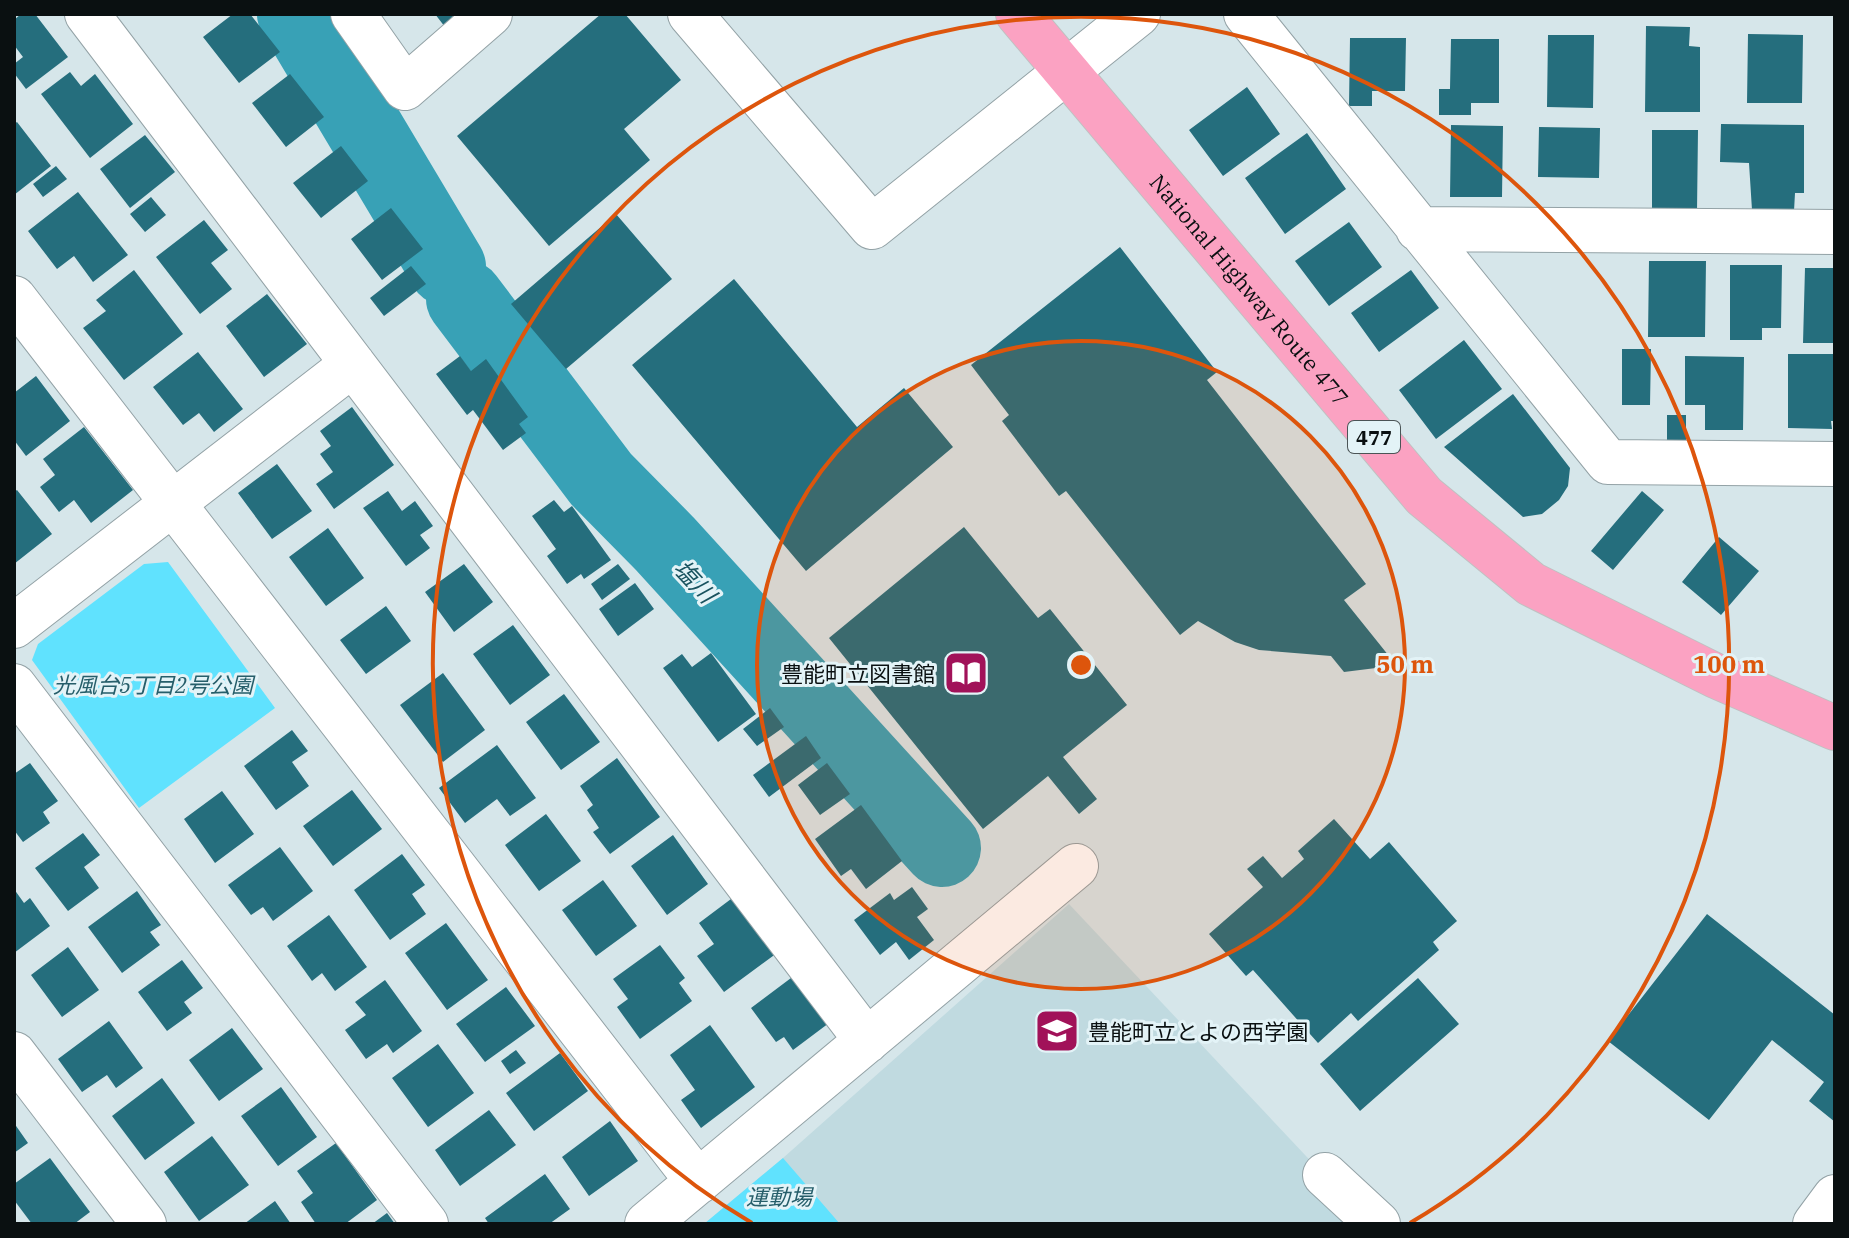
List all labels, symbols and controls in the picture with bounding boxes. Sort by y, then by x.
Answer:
street label: National Highway Route 477 [1144,168,1356,411]
road number: 477 [1348,421,1400,453]
water label: 塩川 [667,553,725,612]
text: 50 m [1376,648,1434,680]
text: 100 m [1693,648,1765,680]
library icon: 豊能町立図書館 [942,649,990,697]
centre of rings [1067,651,1095,679]
place label: 豊能町立図書館 [781,659,935,688]
park label: 光風台5丁目2号公園 [53,670,256,699]
school or university icon: 豊能町立とよの西学園 [1033,1007,1081,1055]
place label: 豊能町立とよの西学園 [1088,1017,1308,1046]
park label: 運動場 [746,1182,815,1211]

